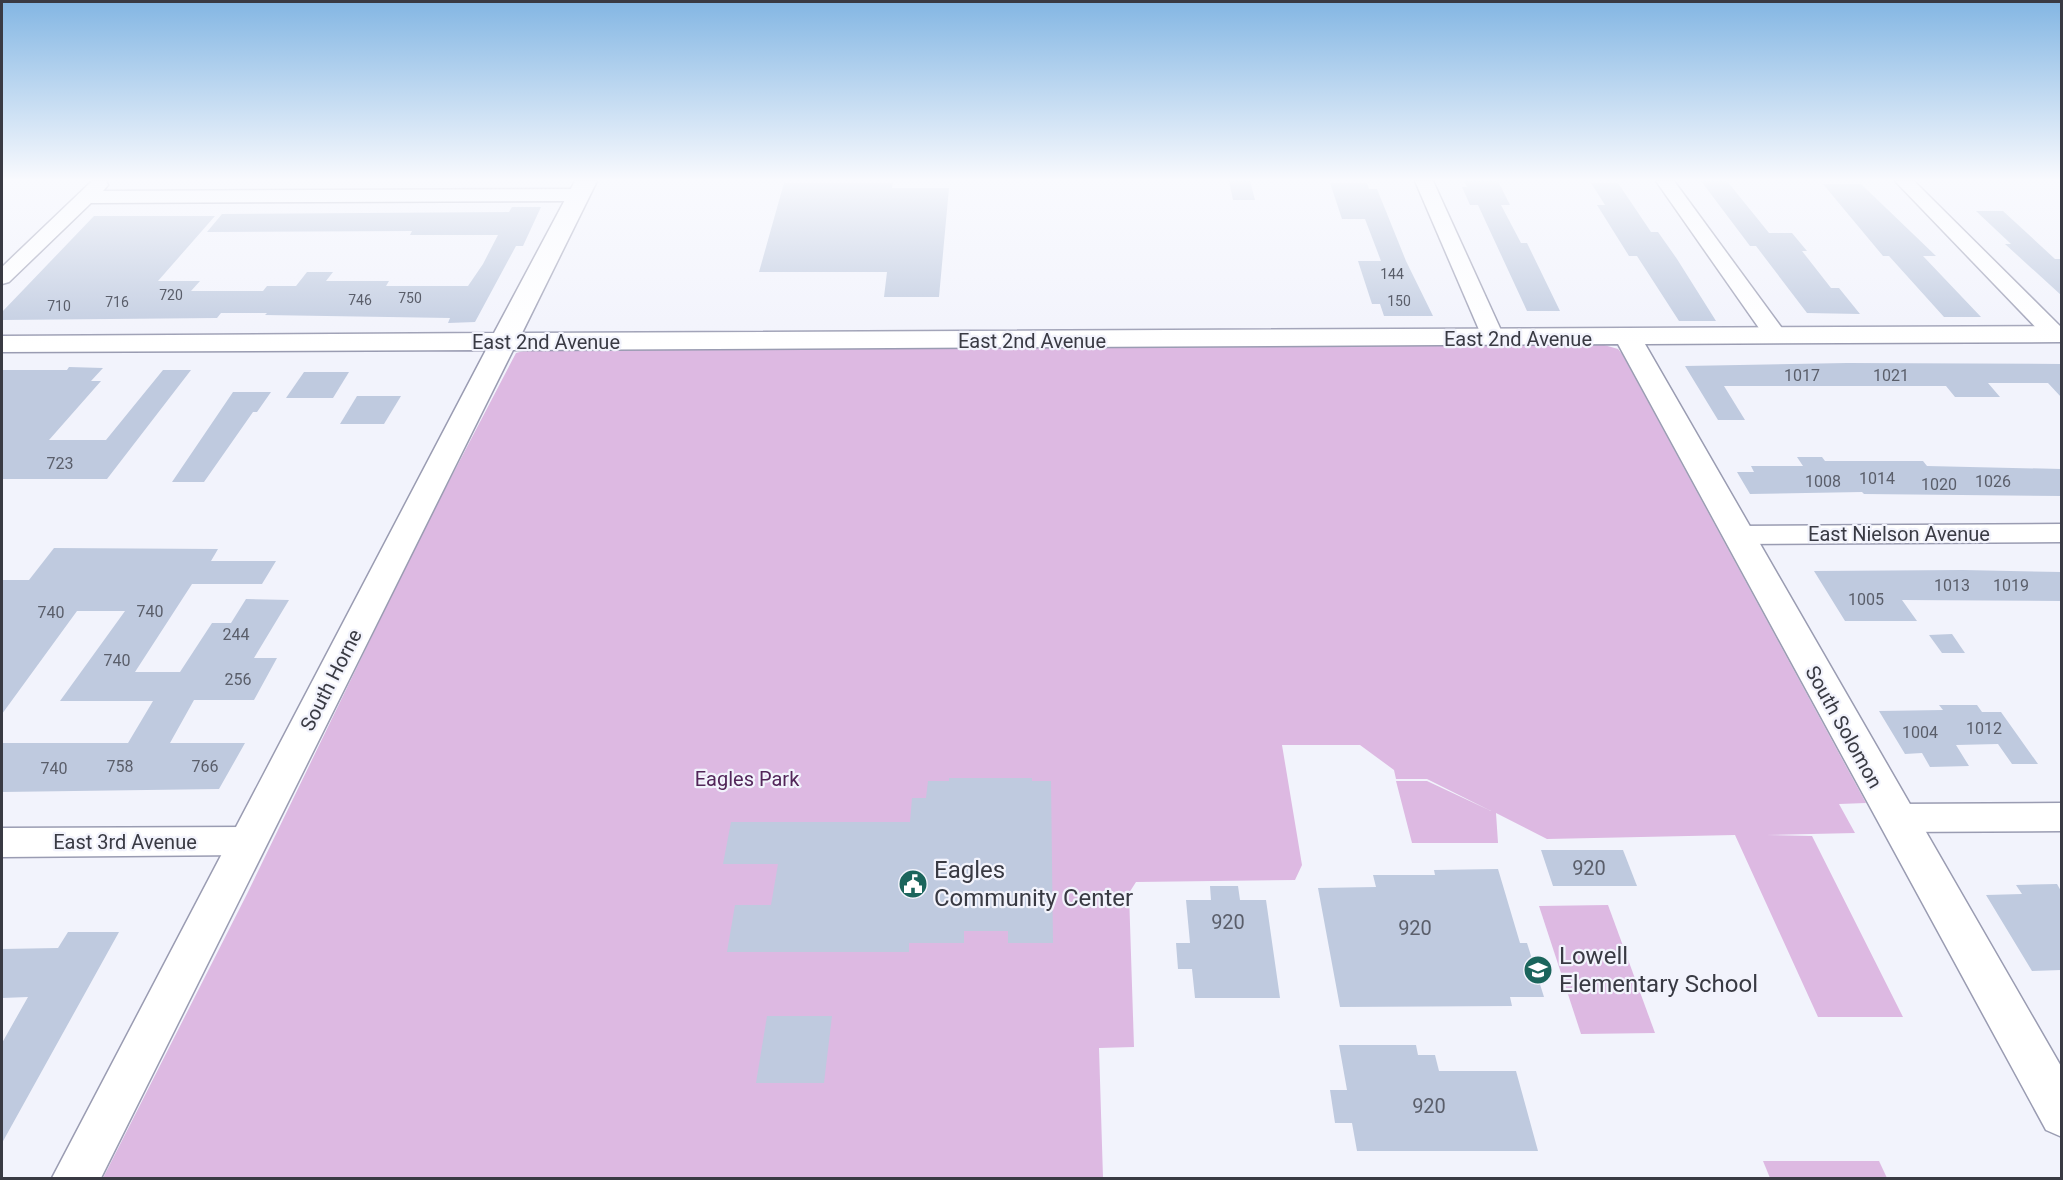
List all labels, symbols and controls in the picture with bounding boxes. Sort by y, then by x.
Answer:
house number: 144 [1380,266,1404,282]
house number: 720 [159,287,183,303]
house number: 750 [398,290,422,306]
house number: 746 [348,292,372,308]
house number: 150 [1387,293,1411,309]
house number: 716 [105,294,129,310]
house number: 710 [47,298,71,314]
street label: East 2nd Avenue [1444,327,1592,351]
street label: East 2nd Avenue [958,329,1106,353]
street label: East 2nd Avenue [472,330,620,354]
house number: 1017 [1784,366,1820,385]
house number: 1021 [1873,366,1909,385]
house number: 723 [47,454,73,473]
house number: 1014 [1859,469,1895,488]
house number: 1008 [1805,472,1841,491]
house number: 1026 [1975,472,2011,491]
house number: 1020 [1921,475,1957,494]
street label: East Nielson Avenue [1808,522,1990,546]
house number: 1013 [1934,576,1970,595]
house number: 1019 [1993,576,2029,595]
house number: 1005 [1848,590,1884,609]
house number: 740 [137,602,163,621]
house number: 740 [38,603,64,622]
house number: 244 [223,625,249,644]
street label: South Horne [295,625,367,735]
house number: 740 [104,651,130,670]
street label: South Solomon [1800,662,1888,792]
house number: 256 [225,670,251,689]
house number: 1012 [1966,719,2002,738]
house number: 1004 [1902,723,1938,742]
house number: 758 [107,757,133,776]
house number: 766 [192,757,218,776]
house number: 740 [41,759,67,778]
park label: Eagles Park [695,767,800,791]
street label: East 3rd Avenue [53,830,197,854]
place label: Eagles Community Center [934,856,1133,912]
house number: 920 [1572,856,1606,880]
public building icon: Eagles Community Center [897,868,929,900]
house number: 920 [1211,910,1245,934]
house number: 920 [1398,916,1432,940]
place label: Lowell Elementary School [1559,942,1758,998]
school or university icon: Lowell Elementary School [1522,954,1554,986]
house number: 920 [1412,1094,1446,1118]

